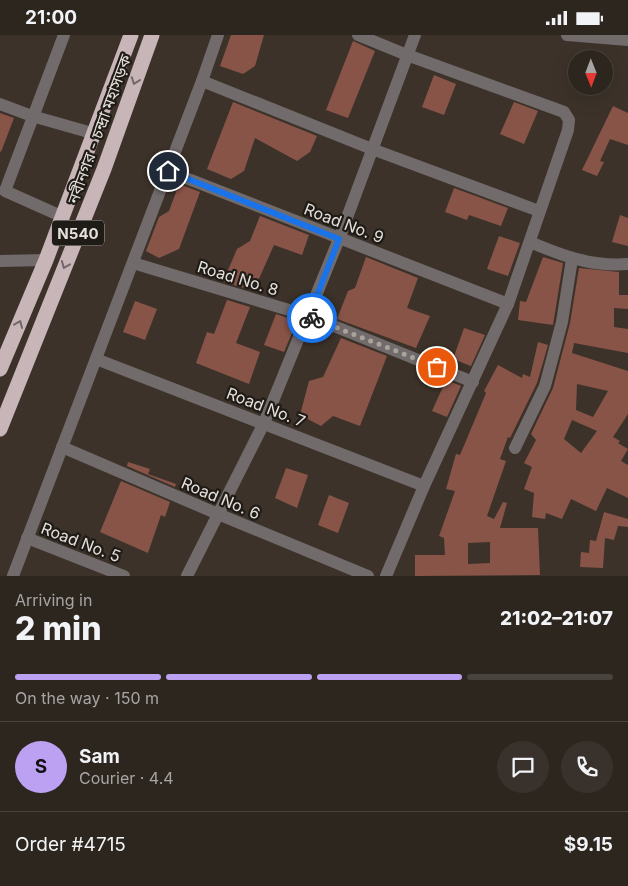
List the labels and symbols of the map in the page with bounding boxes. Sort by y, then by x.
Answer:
north arrow [568,50,612,95]
street label: নবীনগর - চন্দ্রা মহাসড়ক [62,51,136,207]
one-way arrow [131,76,141,85]
pin [147,150,189,192]
street label: Road No. 9 [301,199,387,247]
road number: N540 [52,221,104,245]
street label: Road No. 8 [195,256,281,300]
one-way arrow [61,261,71,269]
courier [287,293,337,343]
one-way arrow [12,320,23,329]
pin [416,346,458,388]
street label: Road No. 7 [224,383,308,431]
street label: Road No. 6 [179,472,263,524]
street label: Road No. 5 [38,518,124,566]

